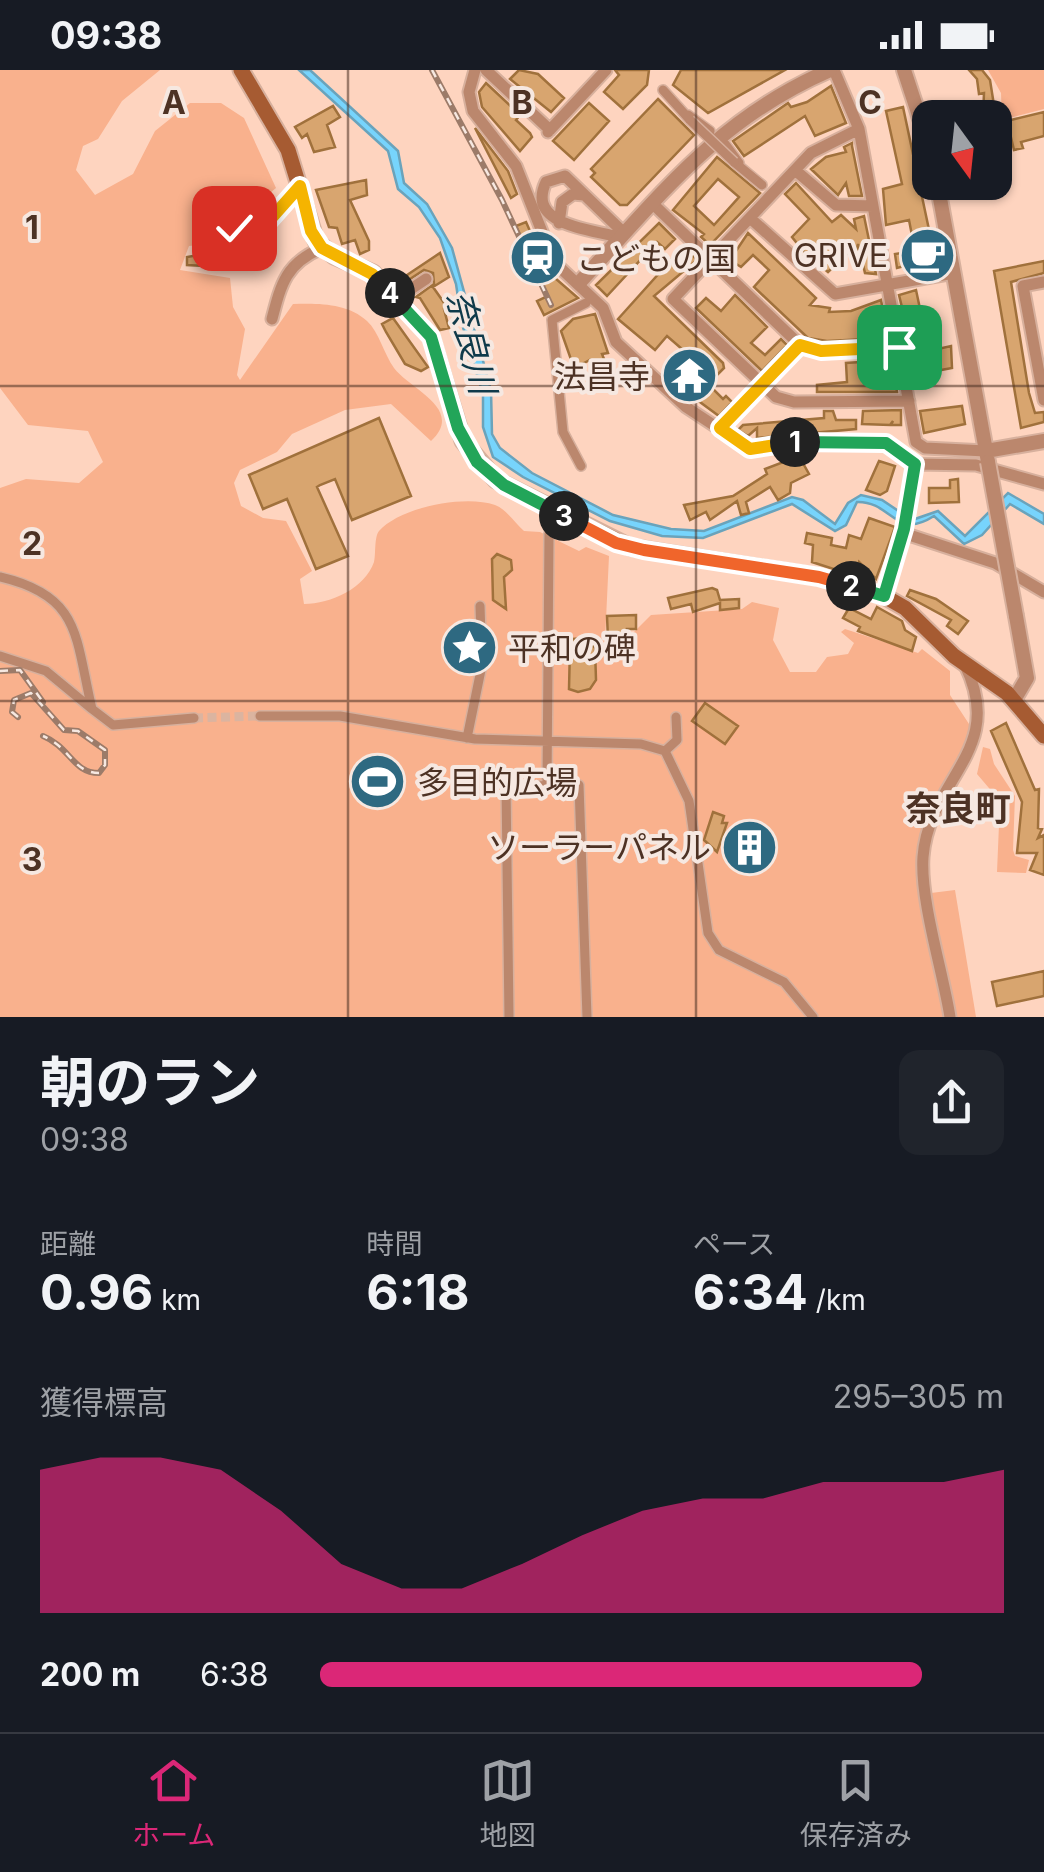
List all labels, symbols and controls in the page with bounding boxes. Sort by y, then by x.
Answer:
text: 09:38 [50,12,162,58]
text: A [162,83,186,122]
text: B [511,83,533,122]
text: C [858,83,882,122]
north arrow [912,100,1012,200]
map controls [912,100,1012,200]
pin [192,186,277,271]
icon: check [207,201,262,256]
text: 1 [25,208,39,247]
cafe icon: GRIVE [897,225,957,285]
station icon: こどもの国 [507,228,567,288]
place label: GRIVE [794,236,888,275]
place label: こどもの国 [576,239,736,278]
pin: 4 [365,268,415,318]
text: 4 [381,276,399,310]
water label: 奈良川 [439,286,506,402]
pin [857,305,942,390]
icon: arrive [872,320,927,375]
temple icon: 法昌寺 [659,346,719,406]
place label: 法昌寺 [554,357,650,396]
pin: 1 [770,417,820,467]
text: 1 [789,425,801,459]
pin: 3 [539,491,589,541]
text: 3 [555,499,573,533]
text: 2 [22,524,42,563]
pin: 2 [826,561,876,611]
text: 2 [842,569,860,603]
place icon: 平和の碑 [439,618,499,678]
place label: 平和の碑 [508,629,636,668]
sports icon: 多目的広場 [348,752,408,812]
place label: 多目的広場 [417,763,577,802]
district label: 奈良町 [905,787,1011,829]
building icon: ソーラーパネル [720,817,780,877]
place label: ソーラーパネル [487,828,711,867]
text: 3 [22,840,42,879]
text: 朝のラン [40,1049,260,1115]
button: share [899,1050,1004,1155]
text: 09:38 [40,1120,129,1159]
text: 距離 [40,1227,96,1261]
text: 時間 [366,1227,422,1261]
text: ペース [693,1227,775,1261]
text: 0.96 [40,1262,153,1322]
text: 6:18 [366,1262,470,1322]
text: 6:34 [693,1262,808,1322]
text: km [153,1283,201,1317]
text: /km [808,1283,866,1317]
text: 295–305 m [833,1377,1004,1416]
text: 獲得標高 [40,1383,168,1422]
text: 200 m [40,1655,140,1694]
text: 6:38 [200,1655,269,1694]
tab: ホーム [132,1753,215,1853]
tab: 地図 [480,1753,536,1853]
tab: 保存済み [800,1753,912,1853]

